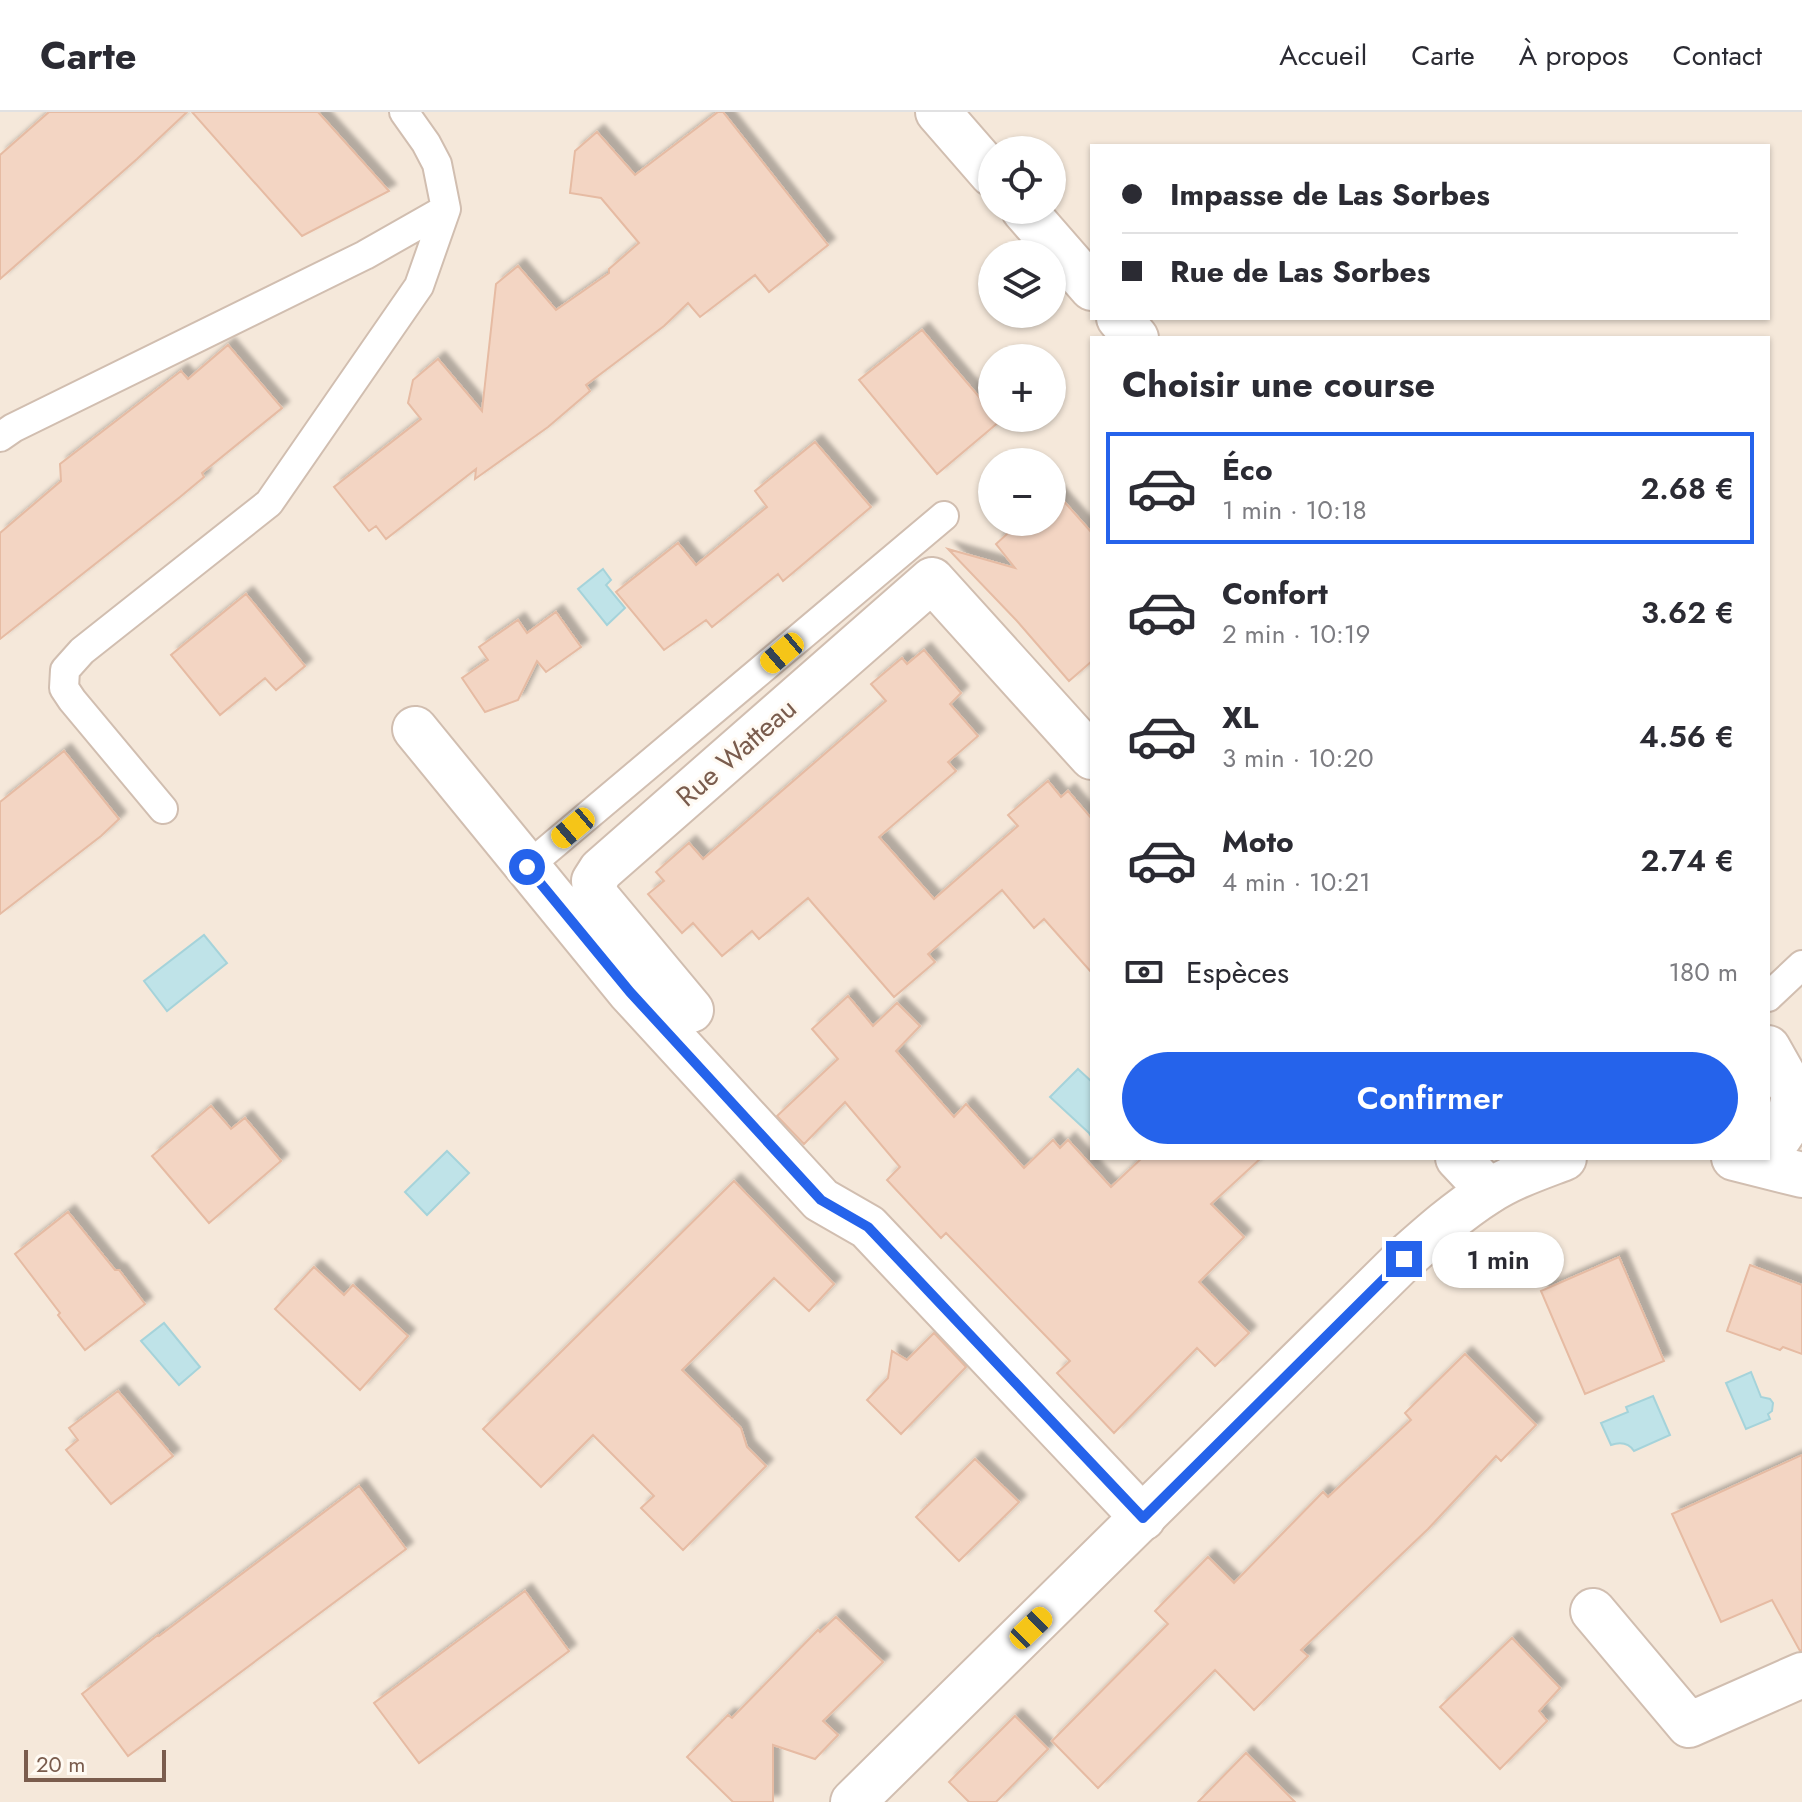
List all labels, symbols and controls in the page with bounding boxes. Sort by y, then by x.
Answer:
text: Carte [40,28,137,83]
text: Accueil [1279,35,1367,76]
text: Carte [1411,35,1475,76]
text: À propos [1519,35,1629,76]
text: Contact [1673,35,1762,76]
map controls [978,136,1066,536]
button: locate [978,136,1066,224]
text: Impasse de Las Sorbes [1170,173,1490,216]
button: layers [978,240,1066,328]
text: Rue de Las Sorbes [1170,250,1430,293]
button: + [978,344,1066,432]
text: Choisir une course [1122,358,1435,410]
button: − [978,448,1066,536]
text: Éco [1222,448,1273,491]
icon: car [1126,452,1198,524]
text: 2.68 € [1640,467,1734,510]
text: 1 min · 10:18 [1222,491,1367,529]
text: Confort [1222,572,1328,615]
icon: car [1126,576,1198,648]
text: 3.62 € [1641,591,1734,634]
text: 2 min · 10:19 [1222,615,1370,653]
car [756,628,808,678]
street label: Rue Watteau [667,688,805,816]
text: XL [1222,696,1258,739]
icon: car [1126,700,1198,772]
text: 4.56 € [1639,715,1734,758]
text: 3 min · 10:20 [1222,739,1374,777]
car [547,803,599,853]
text: Moto [1222,820,1294,863]
icon: car [1126,824,1198,896]
text: 2.74 € [1641,839,1734,882]
route start [509,849,545,885]
text: 4 min · 10:21 [1222,863,1371,901]
icon: cash [1122,950,1166,994]
text: Espèces [1186,951,1289,994]
text: 180 m [1668,953,1738,991]
button: Confirmer [1122,1052,1738,1144]
callout: 1 min [1432,1231,1564,1287]
route end [1386,1241,1422,1277]
text: 1 min [1466,1241,1530,1279]
car [1005,1603,1057,1653]
scale bar [24,1746,166,1782]
text: 20 m [36,1748,85,1780]

